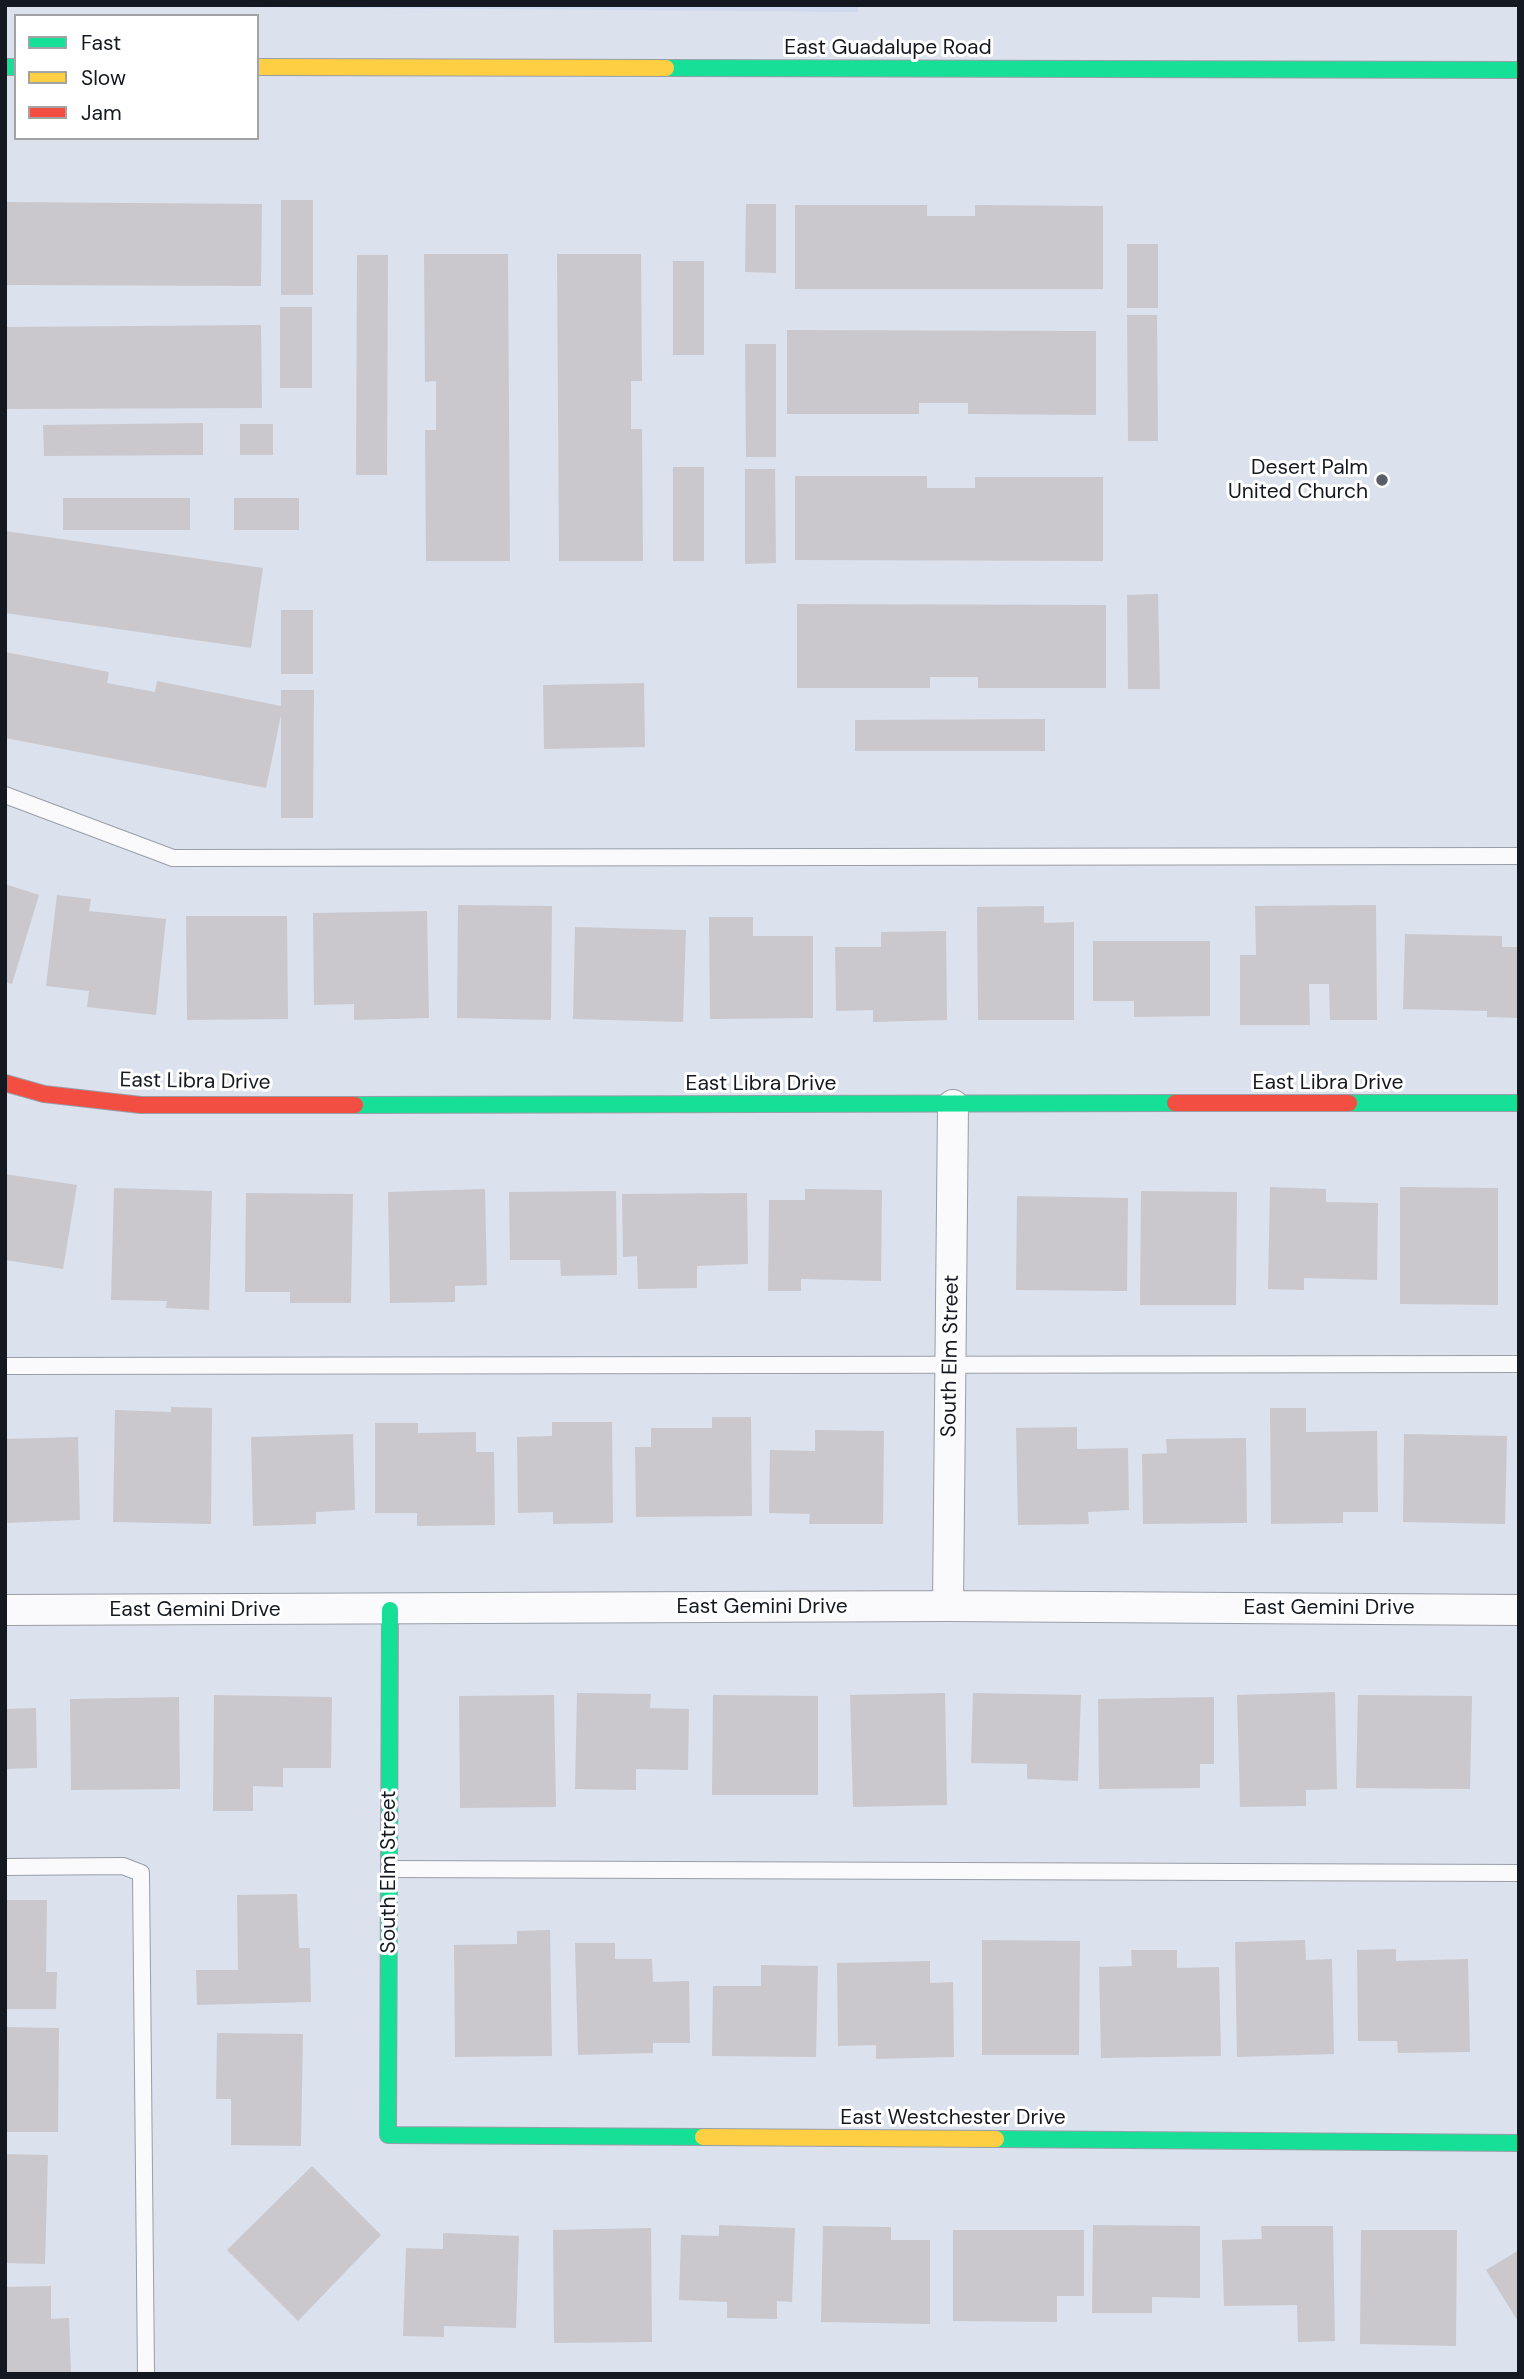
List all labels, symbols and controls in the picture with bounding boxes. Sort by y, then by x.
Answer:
legend [14,14,259,140]
text: Fast [81,29,121,57]
street label: East Guadalupe Road [784,35,992,61]
text: Slow [81,64,126,92]
text: Jam [81,99,122,127]
place label: Desert Palm United Church [1228,455,1368,505]
marker: Desert Palm United Church [1374,472,1390,488]
street label: East Libra Drive [119,1068,271,1096]
street label: East Libra Drive [1253,1070,1403,1096]
street label: East Libra Drive [686,1071,836,1097]
street label: South Elm Street [937,1274,965,1438]
street label: East Gemini Drive [676,1594,848,1620]
street label: East Gemini Drive [1243,1595,1415,1621]
street label: East Gemini Drive [109,1597,281,1623]
street label: South Elm Street [376,1791,402,1953]
street label: East Westchester Drive [840,2105,1066,2131]

